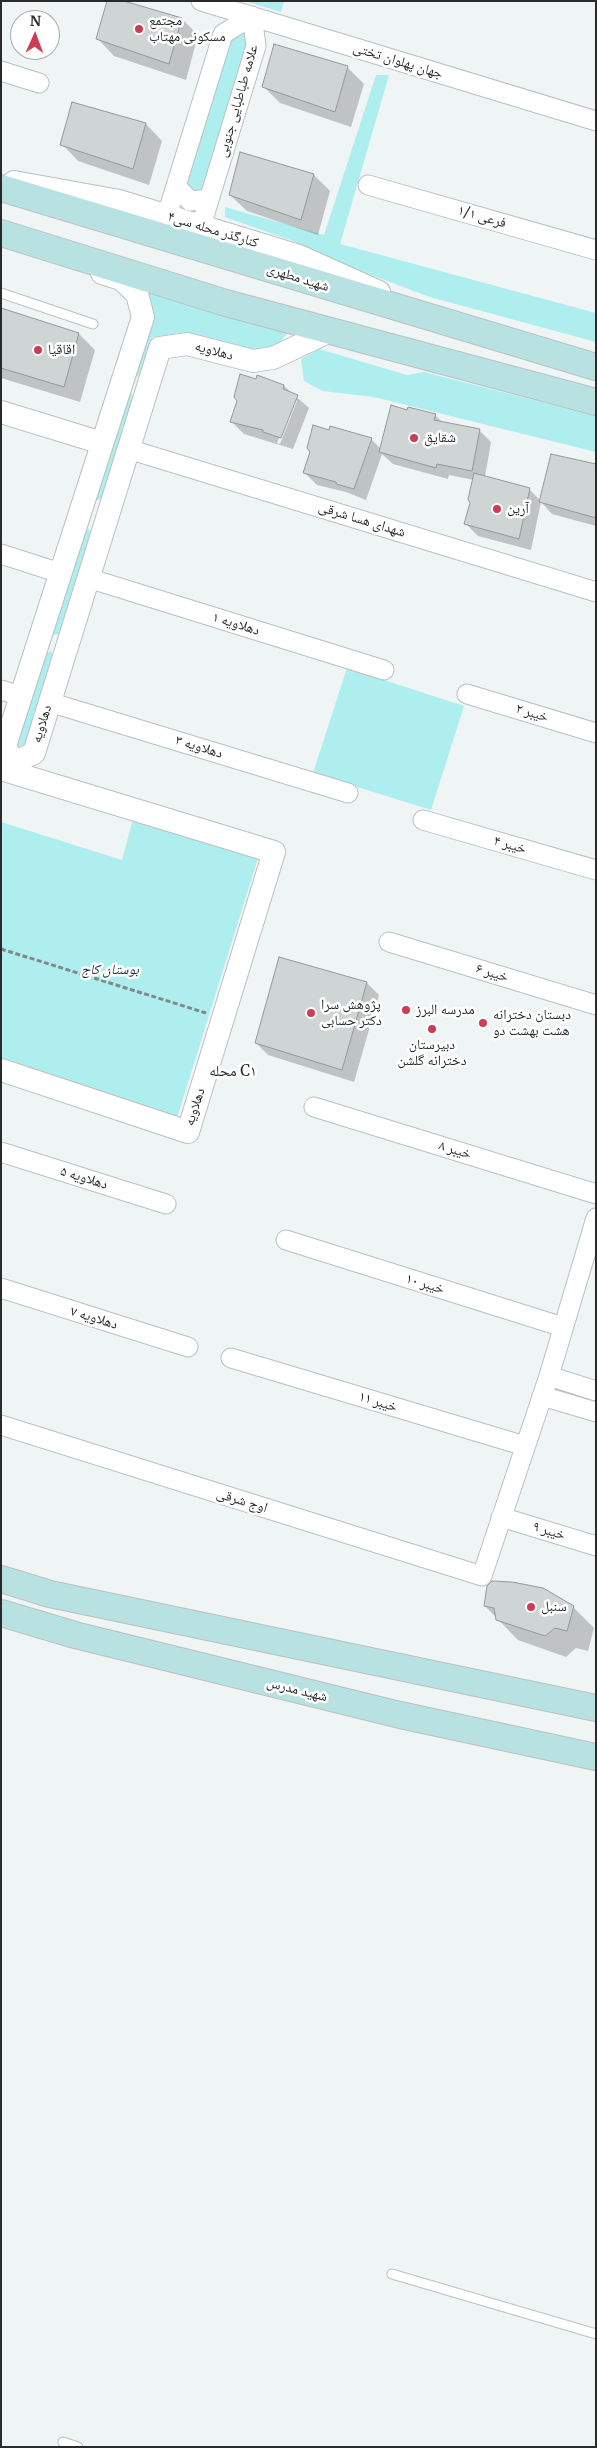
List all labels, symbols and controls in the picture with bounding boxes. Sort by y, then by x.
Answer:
north arrow [10,10,60,60]
text: N [30,12,41,30]
place label: مجتمع مسکونی مهتاب [149,13,226,46]
marker: مجتمع مسکونی مهتاب [133,23,145,35]
street label: جهان پهلوان تختی [351,39,445,83]
street label: علامه طباطبایی جنوبی [214,43,262,159]
street label: فرعی ۱/۱ [456,202,508,232]
street label: کنارگذر محله سی۴ [166,208,260,252]
street label: شهید مطهری [265,261,331,295]
street label: دهلاویه [193,338,235,364]
place label: اقاقیا [48,342,75,358]
marker: اقاقیا [32,344,44,356]
place label: شقایق [424,430,456,446]
marker: شقایق [408,432,420,444]
street label: شهدای هسا شرقی [316,499,408,541]
place label: آرین [507,501,529,517]
marker: آرین [491,503,503,515]
street label: دهلاویه ۱ [210,609,262,639]
street label: خیبر ۲ [514,700,550,726]
street label: دهلاویه [28,703,56,745]
street label: دهلاویه ۳ [173,732,225,762]
street label: خیبر ۴ [492,832,528,858]
street label: خیبر ۶ [474,960,510,986]
park label: بوستان کاج [81,962,139,978]
place label: پژوهش سرا دکتر حسابی [321,997,382,1030]
place label: مدرسه البرز [416,1002,475,1018]
marker: مدرسه البرز [400,1004,412,1016]
marker: پژوهش سرا دکتر حسابی [305,1007,317,1019]
place label: دبستان دخترانه هشت بهشت دو [493,1007,571,1040]
marker: دبستان دخترانه هشت بهشت دو [477,1017,489,1029]
marker: دبیرستان دخترانه گلشن [426,1023,438,1035]
place label: دبیرستان دخترانه گلشن [398,1037,466,1070]
district label: محله C۱ [209,1063,257,1081]
street label: دهلاویه [181,1086,209,1128]
street label: خیبر ۸ [437,1137,473,1163]
street label: دهلاویه ۵ [58,1163,110,1193]
street label: خیبر ۱۰ [404,1270,446,1298]
street label: دهلاویه ۷ [68,1303,120,1333]
street label: خیبر ۱۱ [357,1388,399,1416]
street label: اوج شرقی [214,1485,270,1517]
street label: خیبر ۹ [531,1518,567,1544]
place label: سنبل [541,1599,567,1615]
marker: سنبل [525,1601,537,1613]
street label: شهید مدرس [265,1674,329,1706]

